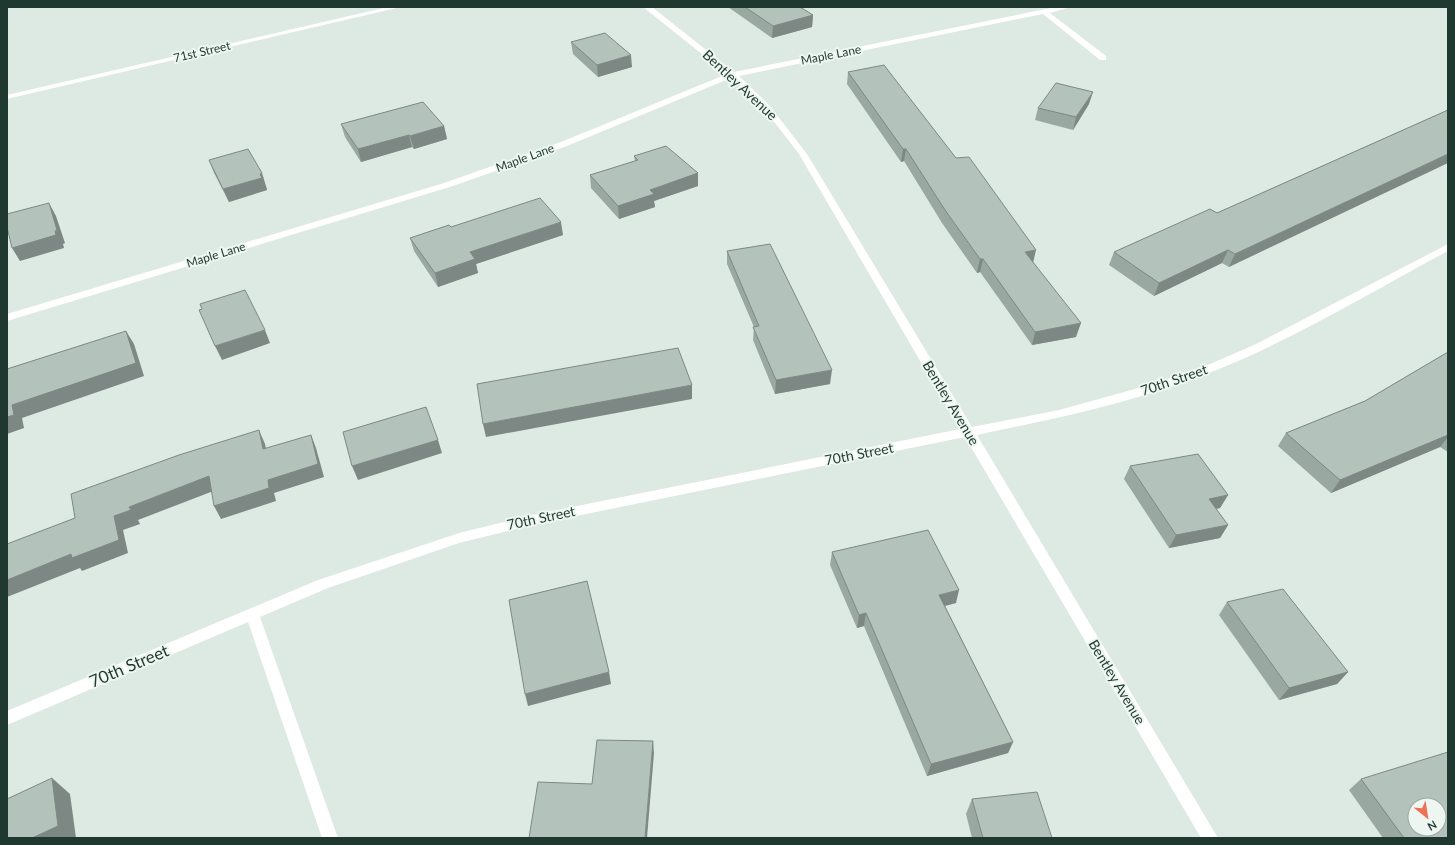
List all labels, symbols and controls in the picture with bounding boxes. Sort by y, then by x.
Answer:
street label: 71st Street [172,38,233,65]
street label: Maple Lane [800,41,862,68]
street label: Bentley Avenue [699,46,781,124]
street label: Maple Lane [494,140,556,175]
street label: Maple Lane [184,238,247,271]
street label: Bentley Avenue [919,357,983,448]
street label: 70th Street [1138,360,1209,399]
street label: 70th Street [823,439,895,468]
street label: 70th Street [505,502,577,533]
street label: Bentley Avenue [1085,636,1149,727]
street label: 70th Street [86,639,172,692]
north arrow [1407,797,1447,837]
text: N [1425,818,1439,834]

